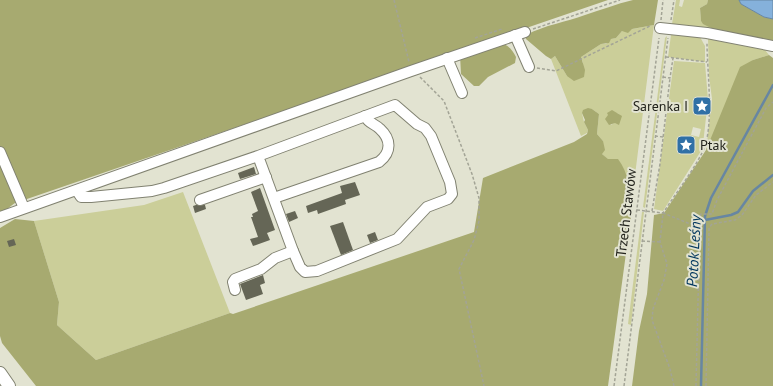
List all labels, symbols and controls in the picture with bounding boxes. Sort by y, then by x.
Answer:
place icon: Sarenka I [691,95,713,117]
place label: Sarenka I [633,97,688,115]
place icon: Ptak [675,134,697,156]
place label: Ptak [700,136,727,154]
street label: Trzech Stawów [612,167,640,258]
water label: Potok Leśny [682,213,705,288]

